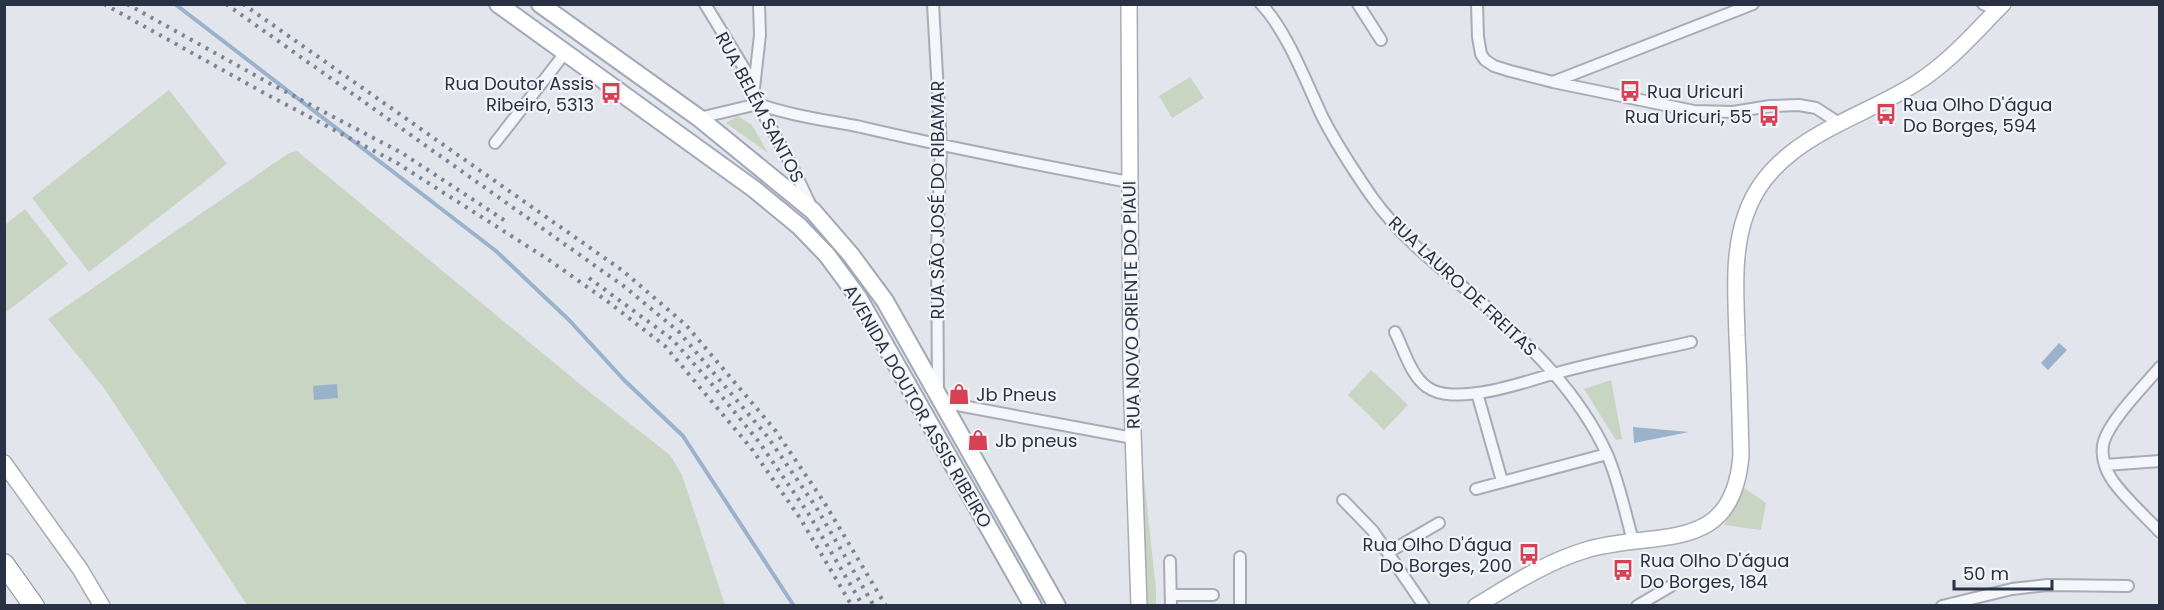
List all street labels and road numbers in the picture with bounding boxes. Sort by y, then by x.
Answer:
street label: RUA BELÉM SANTOS [710,27,810,187]
street label: RUA SÃO JOSÉ DO RIBAMAR [925,81,950,319]
street label: RUA NOVO ORIENTE DO PIAUI [1116,181,1146,429]
street label: RUA LAURO DE FREITAS [1383,210,1543,362]
street label: AVENIDA DOUTOR ASSIS RIBEIRO [838,280,998,532]

